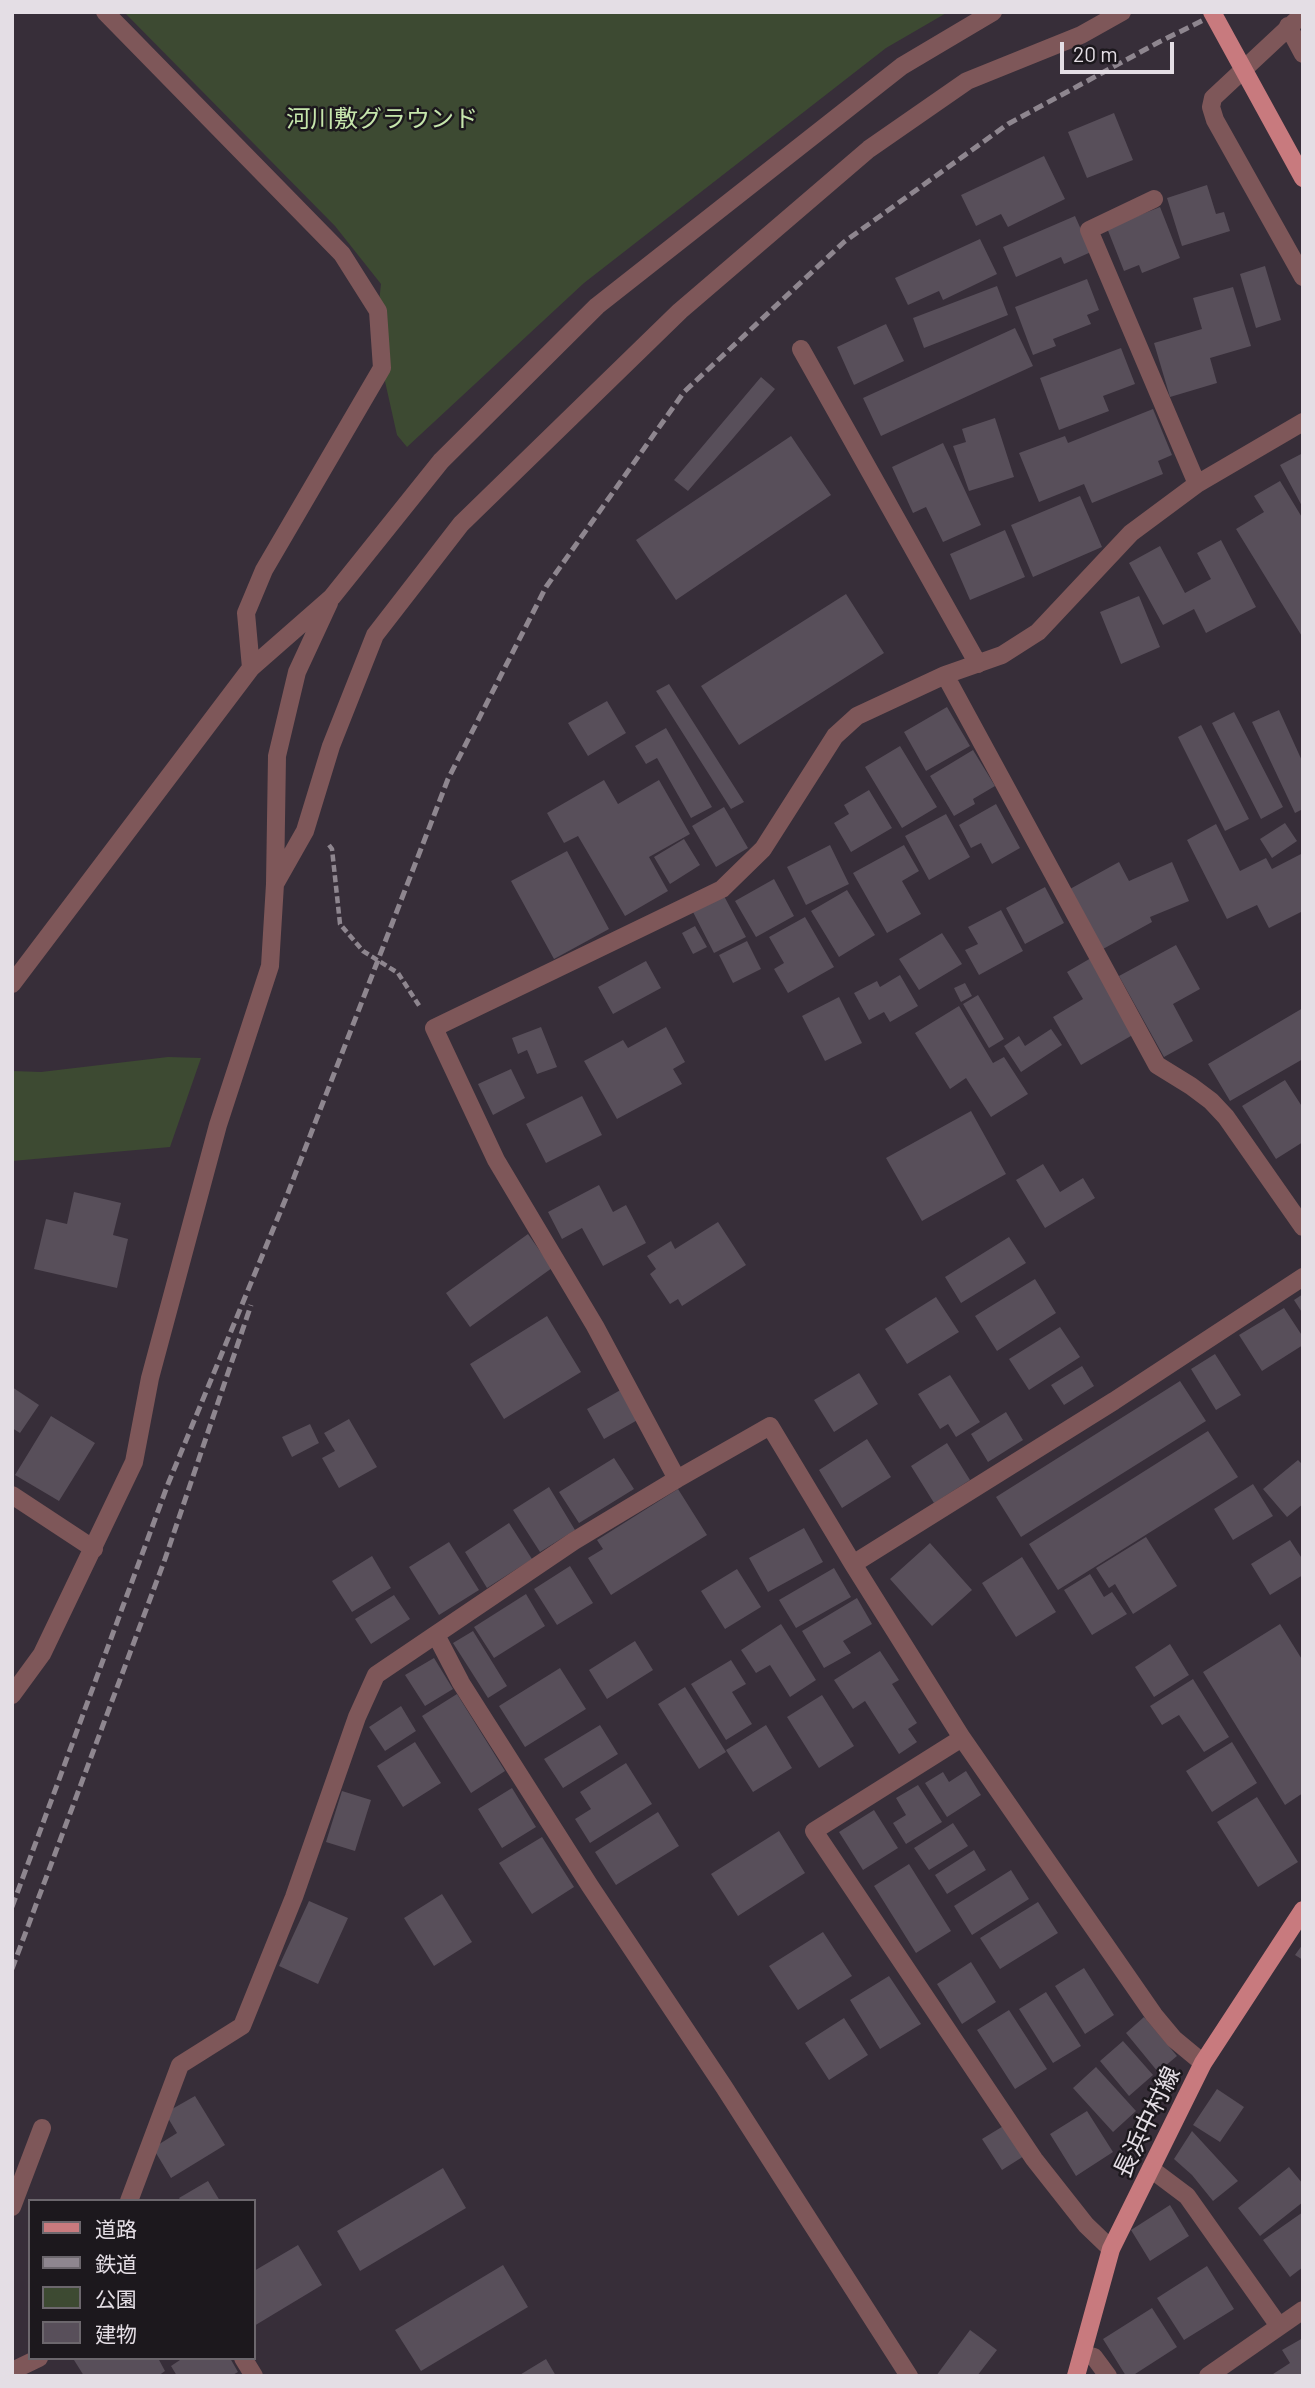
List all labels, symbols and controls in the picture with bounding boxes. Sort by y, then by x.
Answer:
scale bar [1063,28,1177,72]
text: 20 m [1073,41,1118,66]
park label: 河川敷グラウンド [286,105,478,133]
street label: 長浜中村線 [1108,2062,1186,2182]
legend [28,2199,256,2360]
text: 道路 [95,2216,137,2241]
text: 鉄道 [95,2251,137,2276]
text: 公園 [95,2286,137,2311]
text: 建物 [95,2321,137,2346]

